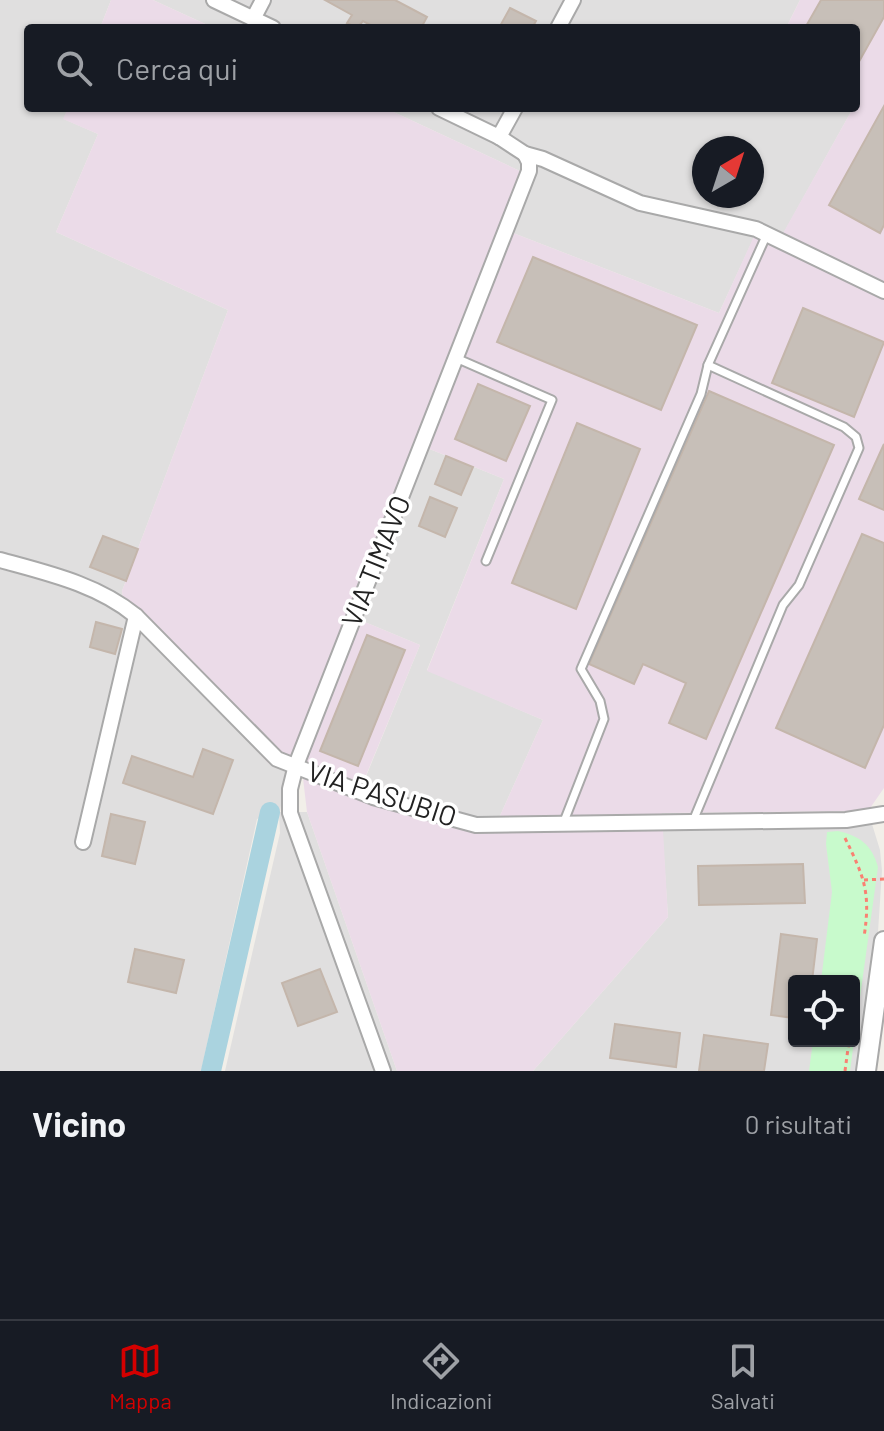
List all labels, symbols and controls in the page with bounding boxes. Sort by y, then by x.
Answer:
search box [24,24,860,112]
icon: search [52,46,96,90]
text: Cerca qui [116,50,238,86]
north arrow [692,136,764,208]
street label: VIA TIMAVO [333,490,417,631]
street label: VIA PASUBIO [303,753,461,833]
map controls [788,975,860,1047]
button: locate [788,975,860,1047]
text: Vicino [32,1103,126,1144]
text: 0 risultati [745,1108,852,1139]
tab: Mappa [109,1339,172,1413]
tab: Indicazioni [390,1339,492,1413]
tab: Salvati [711,1339,775,1413]

